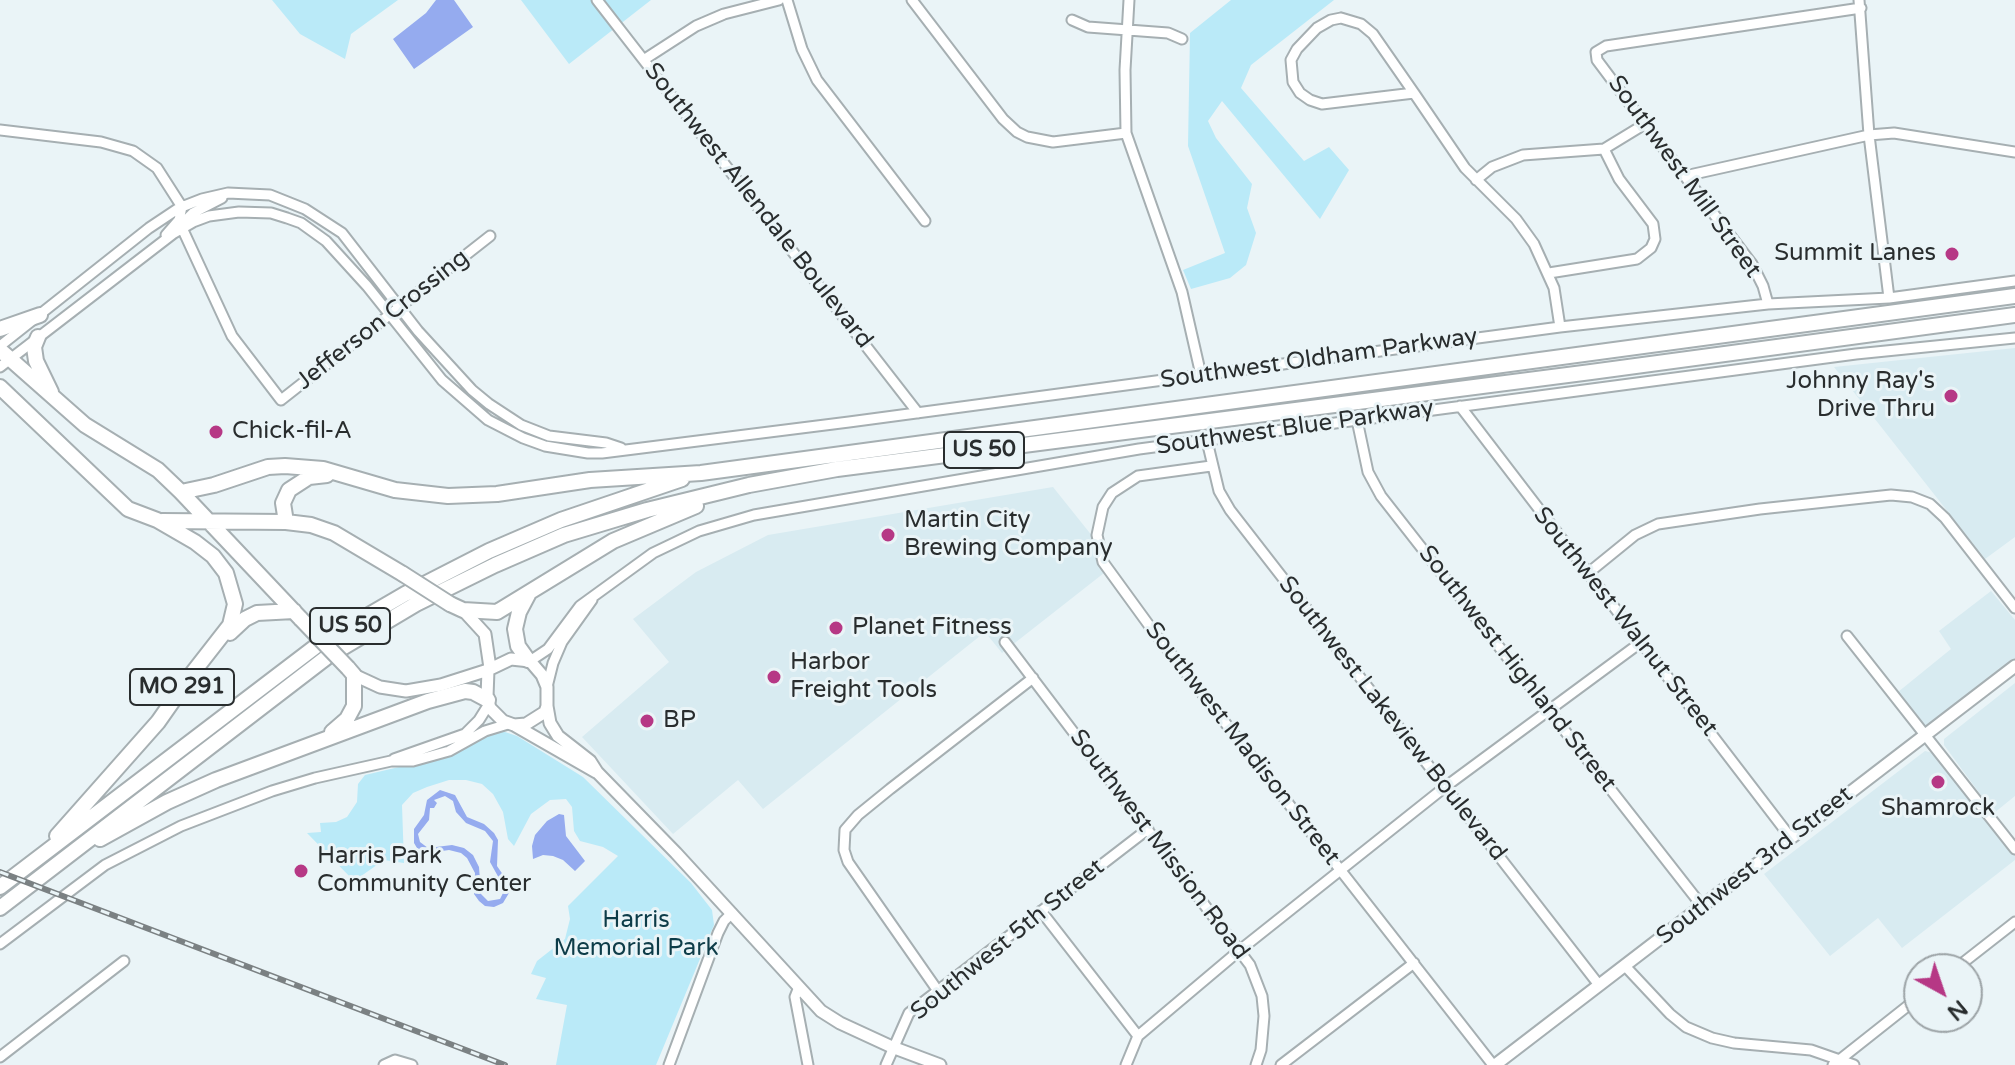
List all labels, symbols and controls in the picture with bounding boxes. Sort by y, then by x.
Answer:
street label: Southwest Allendale Boulevard [638,58,878,354]
street label: Southwest Mill Street [1601,70,1767,284]
place label: Summit Lanes [1774,240,1936,268]
street label: Jefferson Crossing [291,244,475,396]
marker: Summit Lanes [1943,245,1961,263]
street label: Southwest Oldham Parkway [1159,322,1479,396]
place label: Johnny Ray's Drive Thru [1786,368,1935,424]
marker: Johnny Ray's Drive Thru [1942,387,1960,405]
street label: Southwest Blue Parkway [1154,394,1436,462]
place label: Chick-fil-A [232,418,352,446]
marker: Chick-fil-A [207,423,225,441]
road number: US 50 [944,432,1024,468]
street label: Southwest Walnut Street [1527,502,1723,742]
place label: Martin City Brewing Company [904,507,1113,563]
marker: Martin City Brewing Company [879,526,897,544]
street label: Southwest Highland Street [1412,540,1622,798]
street label: Southwest Lakeview Boulevard [1272,571,1512,867]
road number: US 50 [310,608,390,644]
place label: Planet Fitness [852,614,1012,642]
street label: Southwest Madison Street [1138,617,1346,871]
marker: Planet Fitness [827,619,845,637]
place label: Harbor Freight Tools [790,649,937,705]
marker: Harbor Freight Tools [765,668,783,686]
road number: MO 291 [130,669,234,705]
place label: BP [663,707,696,735]
marker: BP [638,712,656,730]
street label: Southwest Mission Road [1063,724,1255,966]
marker: Shamrock [1929,773,1947,791]
street label: Southwest 3rd Street [1651,781,1859,951]
place label: Shamrock [1881,795,1995,823]
place label: Harris Park Community Center [317,843,531,899]
street label: Southwest 5th Street [905,853,1111,1027]
marker: Harris Park Community Center [292,862,310,880]
park label: Harris Memorial Park [553,907,719,963]
north arrow [1903,953,1983,1033]
text: N [1942,994,1972,1025]

